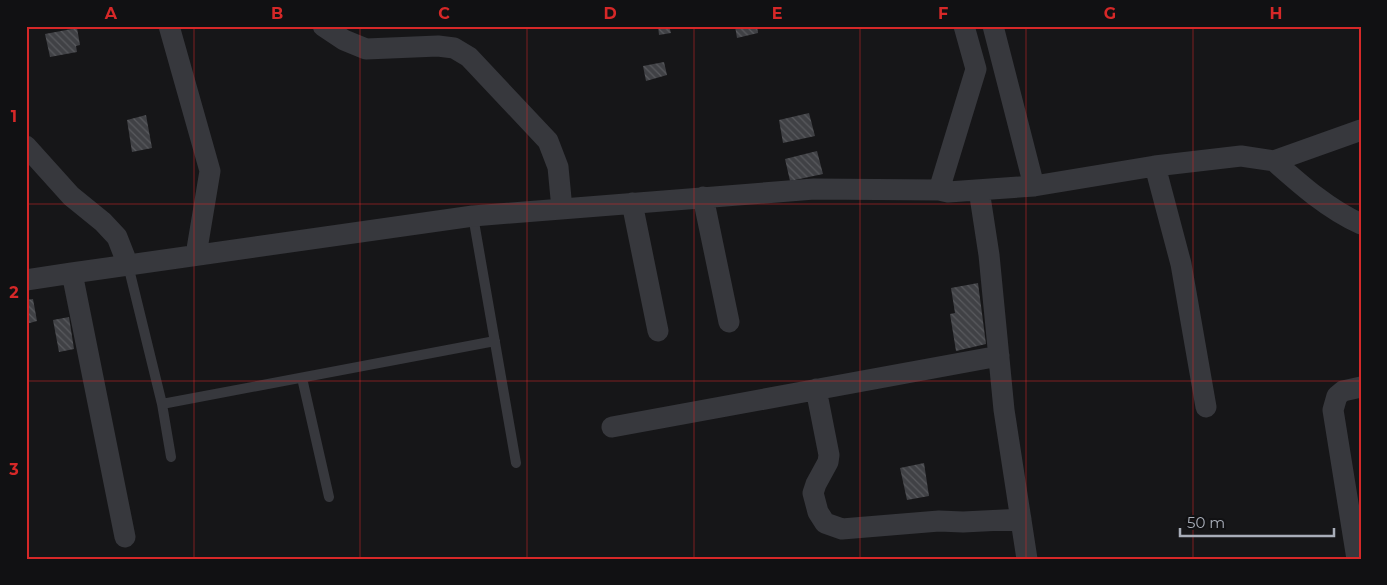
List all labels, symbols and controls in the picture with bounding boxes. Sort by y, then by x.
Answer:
text: A [104,4,118,23]
text: B [271,4,283,23]
text: C [438,4,450,23]
text: D [603,4,617,23]
text: E [772,4,782,23]
text: F [938,4,948,23]
text: G [1104,4,1116,23]
text: H [1270,4,1282,23]
text: 1 [11,107,17,126]
text: 2 [9,283,19,302]
text: 3 [8,460,19,479]
scale bar [1180,505,1333,537]
text: 50 m [1187,513,1225,532]

